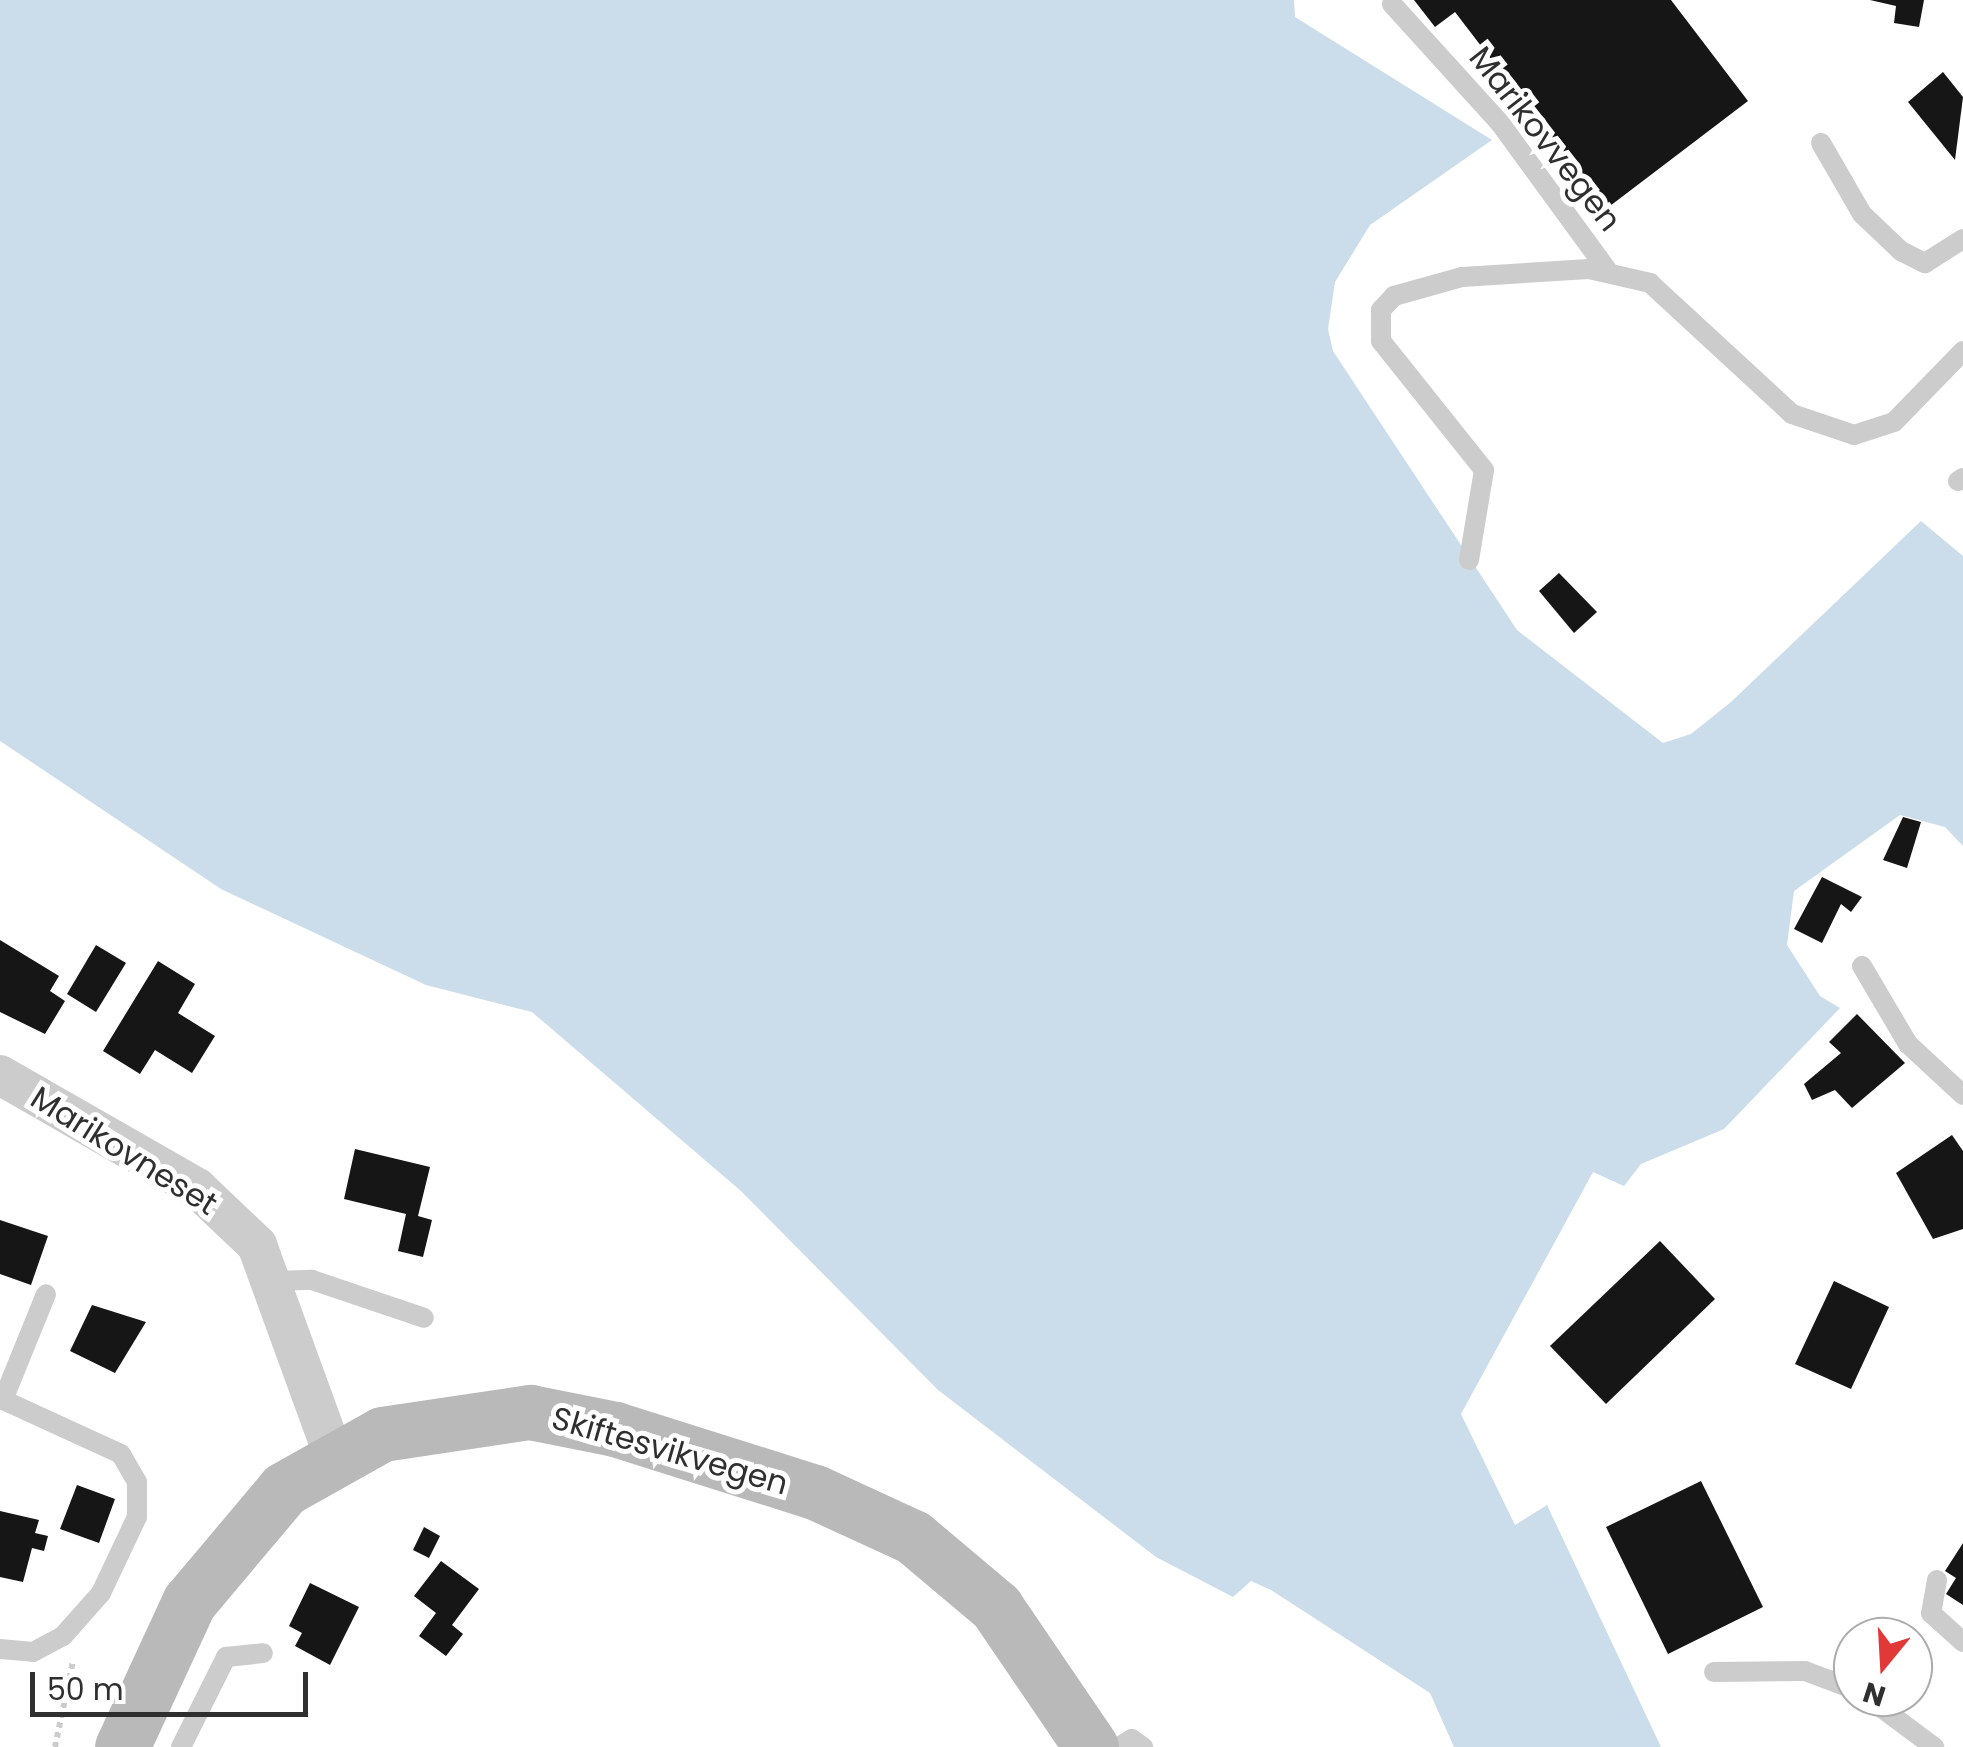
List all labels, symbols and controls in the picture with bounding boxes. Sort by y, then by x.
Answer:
street label: Marikovvegen [1461,39,1629,239]
street label: Marikovneset [24,1078,224,1224]
street label: Skiftesvikvegen [547,1399,793,1503]
north arrow [1833,1617,1933,1717]
scale bar [35,1652,312,1714]
text: 50 m [47,1668,124,1711]
text: N [1858,1672,1890,1716]

